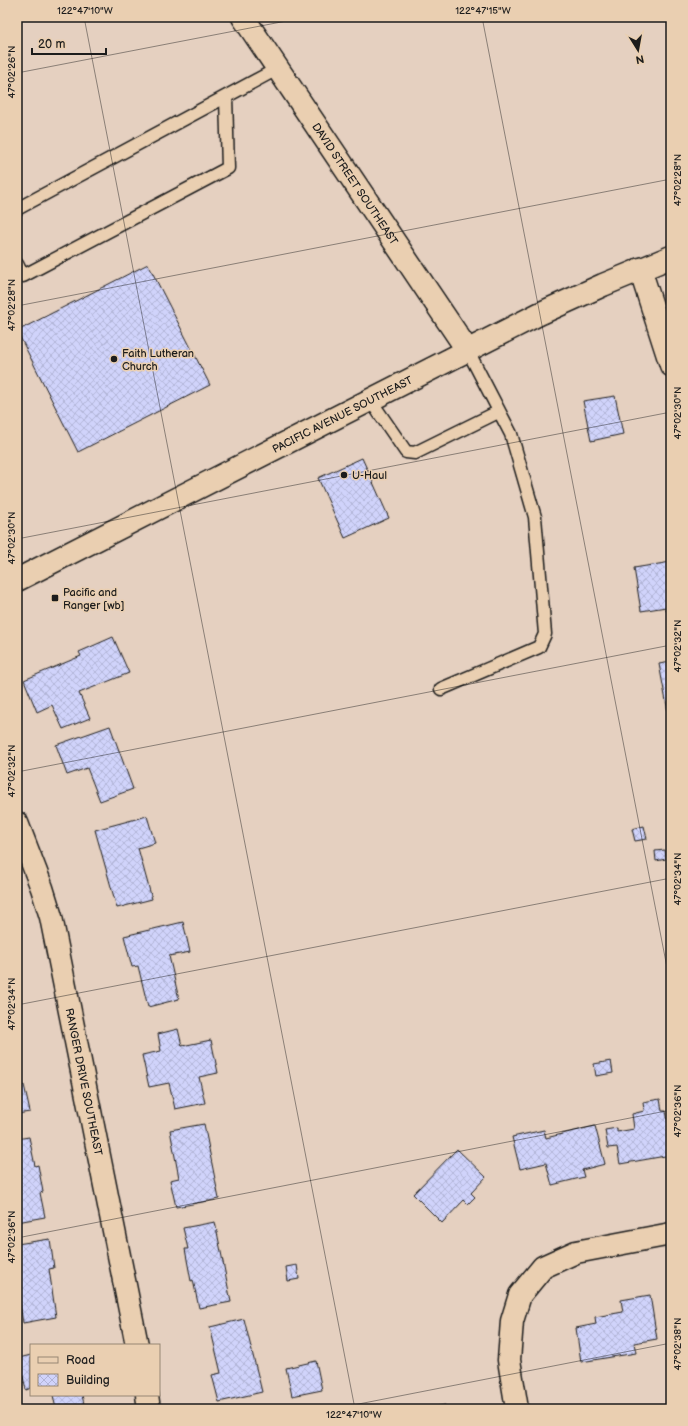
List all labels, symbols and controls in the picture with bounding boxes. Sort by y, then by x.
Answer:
text: 122°47'10"W [57,5,113,17]
text: 122°47'15"W [455,5,511,17]
scale bar [32,30,106,56]
north arrow [618,30,658,70]
text: 20 m [38,37,65,52]
text: 47°02'26"N [6,46,18,98]
text: N [635,52,645,66]
street label: DAVID STREET SOUTHEAST [309,121,401,248]
text: 47°02'28"N [672,154,684,206]
text: 47°02'28"N [6,279,18,331]
place label: Faith Lutheran Church [122,347,194,373]
marker: Faith Lutheran Church [109,354,119,364]
street label: PACIFIC AVENUE SOUTHEAST [270,373,415,456]
text: 47°02'30"N [672,387,684,439]
place label: U-Haul [352,469,387,482]
marker: U-Haul [339,470,349,480]
text: 47°02'30"N [6,512,18,564]
place label: Pacific and Ranger [wb] [63,586,125,612]
marker: Pacific and Ranger [wb] [50,593,60,603]
text: 47°02'32"N [672,620,684,672]
text: 47°02'32"N [6,745,18,797]
text: 47°02'34"N [672,852,684,906]
text: 47°02'34"N [6,977,18,1031]
street label: RANGER DRIVE SOUTHEAST [62,1007,105,1157]
text: 47°02'36"N [672,1084,684,1138]
text: 47°02'36"N [6,1210,18,1264]
text: 47°02'38"N [672,1318,684,1370]
legend [30,1344,160,1396]
text: Road [66,1353,95,1368]
text: Building [66,1373,110,1388]
text: 122°47'10"W [326,1409,382,1421]

